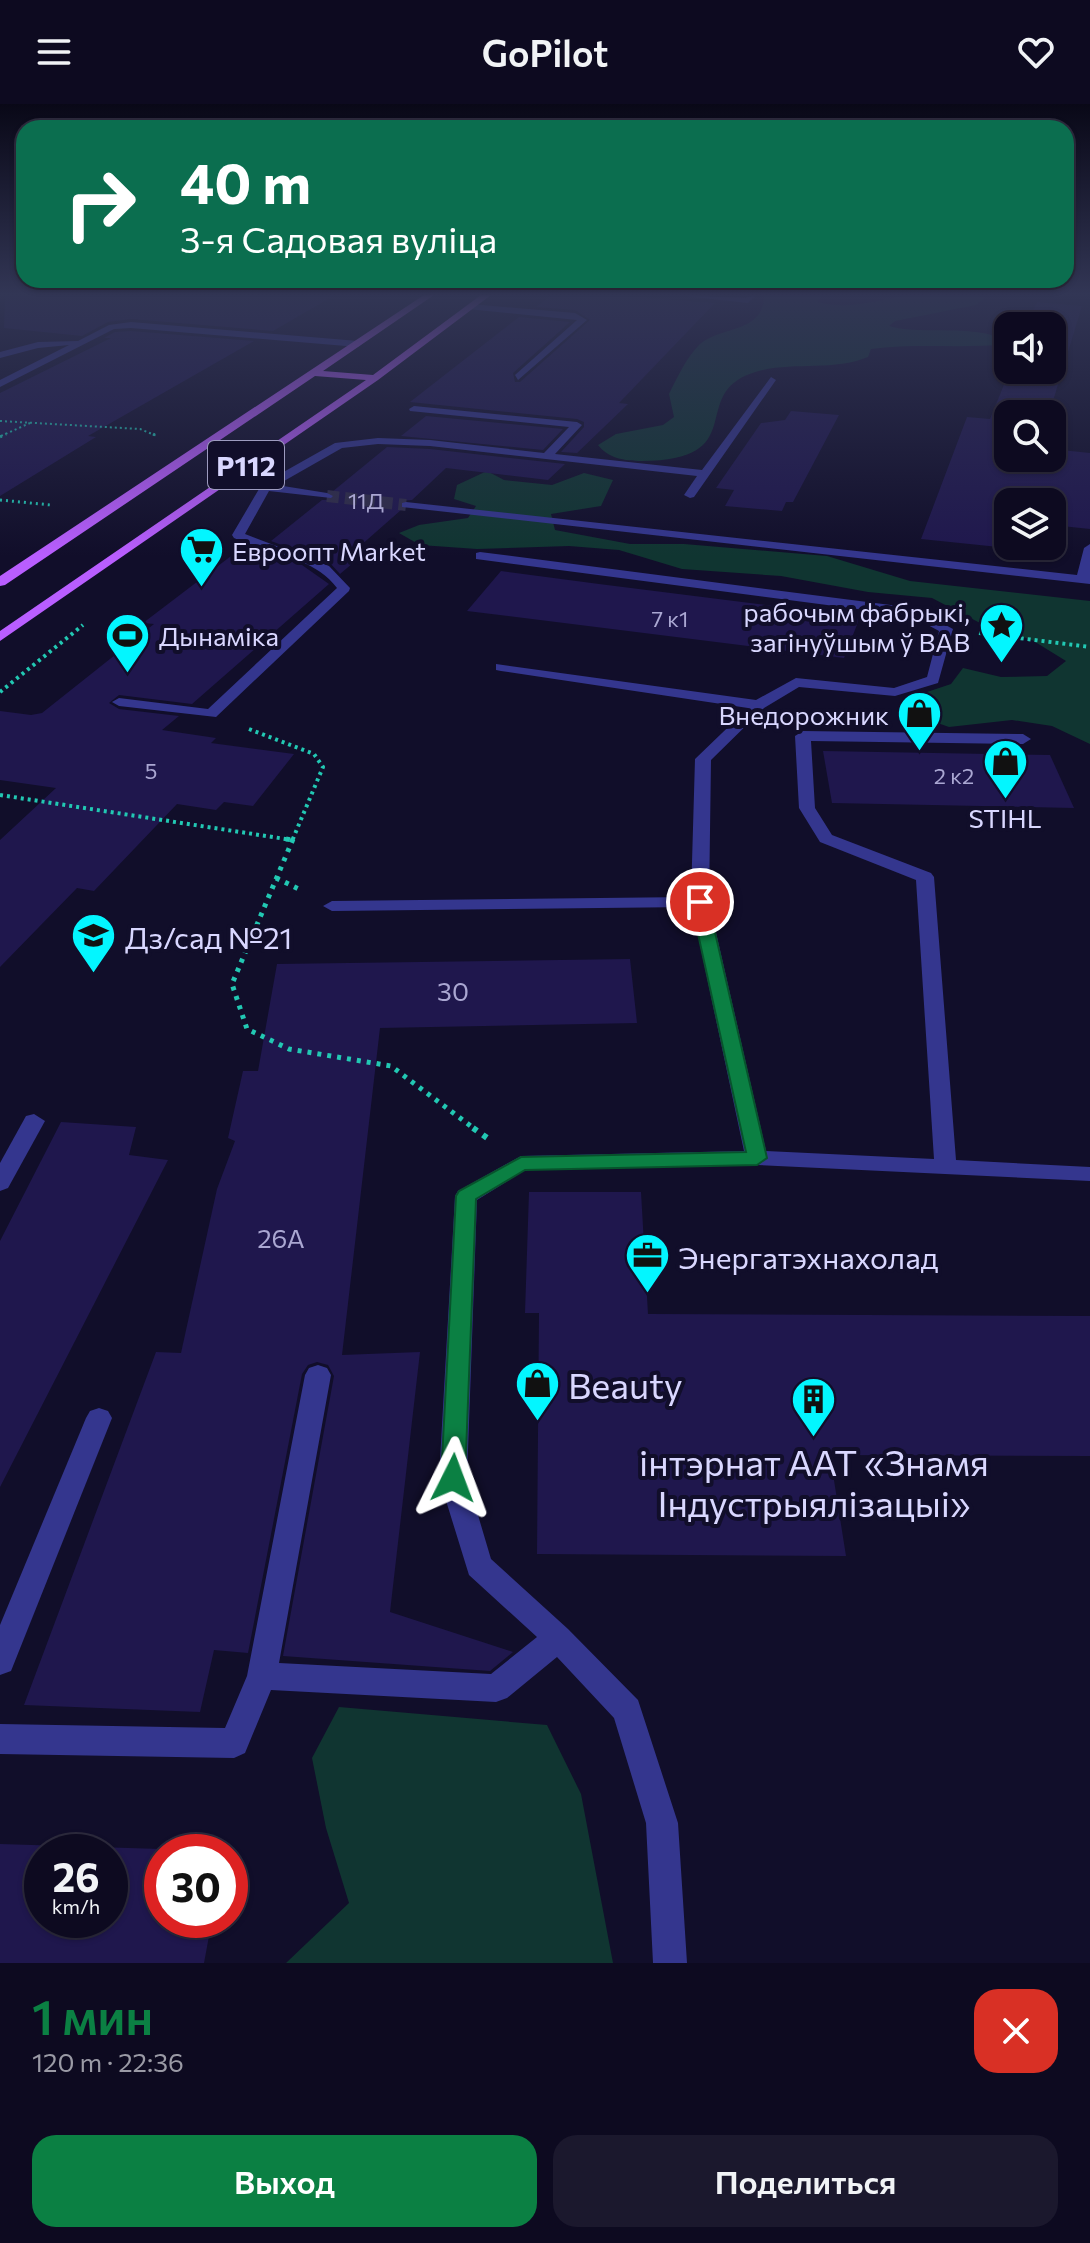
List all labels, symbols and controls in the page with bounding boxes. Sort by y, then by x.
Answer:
icon: menu [32,30,76,74]
text: GoPilot [482,30,608,74]
icon: heart [1014,30,1058,74]
text: 40 m [180,147,311,216]
icon: right [48,152,152,256]
text: 3-я Садовая вуліца [180,216,497,260]
map controls [994,312,1066,560]
button: sound [994,312,1066,384]
button: search [994,400,1066,472]
road number: Р112 [208,441,284,489]
house number: 11Д [348,487,384,514]
button: layers [994,488,1066,560]
supermarket icon: Евроопт Market [177,526,225,589]
place label: Евроопт Market [232,535,426,566]
place label: рабочым фабрыкі, загінуўшым ў ВАВ [744,596,970,657]
place icon: рабочым фабрыкі, загінуўшым ў ВАВ [977,602,1025,665]
house number: 7 к1 [651,605,689,632]
sports icon: Дынаміка [104,611,152,674]
place label: Дынаміка [159,620,279,651]
shop icon: Внедорожник [896,690,944,753]
place label: Внедорожник [719,699,889,730]
shop icon: STIHL [981,738,1029,801]
house number: 5 [145,757,157,784]
house number: 2 к2 [934,762,974,789]
place label: STIHL [968,802,1042,833]
pin [666,868,734,936]
icon: arrive [678,880,722,924]
school or university icon: Дз/сад №21 [70,912,118,975]
place label: Дз/сад №21 [125,918,292,955]
house number: 30 [437,975,469,1006]
house number: 26А [257,1222,305,1253]
office icon: Энергатэхнахолад [623,1232,671,1295]
place label: Энергатэхнахолад [678,1238,938,1275]
shop icon: Beauty [513,1360,561,1423]
place label: Beauty [568,1362,683,1406]
building icon: інтэрнат ААТ «Знамя Індустрыялізацыі» [790,1375,838,1438]
position arrow [411,1436,495,1520]
place label: інтэрнат ААТ «Знамя Індустрыялізацыі» [639,1439,989,1524]
speed limit sign: 30 [144,1834,248,1938]
text: 26 [52,1851,100,1900]
text: km/h [52,1894,100,1918]
text: 1 мин [32,1986,153,2045]
button: close [974,1989,1058,2073]
text: 120 m · 22:36 [32,2046,184,2077]
button: Выход [32,2135,537,2227]
button: Поделиться [553,2135,1058,2227]

